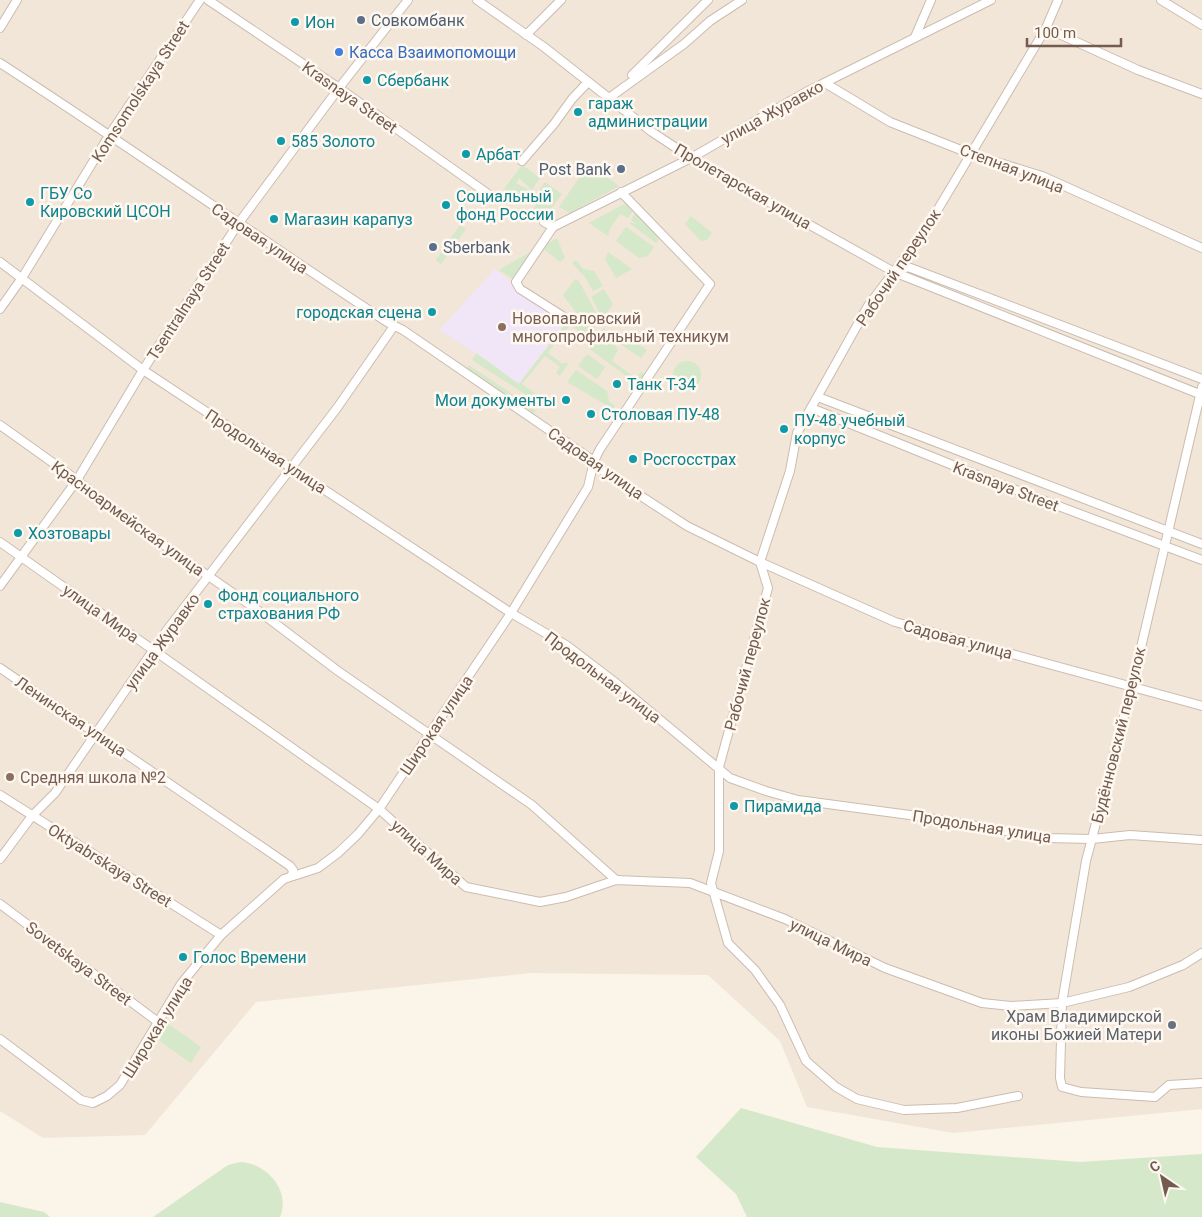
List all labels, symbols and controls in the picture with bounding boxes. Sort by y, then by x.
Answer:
place label: Совкомбанк [371,11,465,30]
place label: Ион [305,13,335,32]
marker: Совкомбанк [355,14,367,26]
scale bar [1027,15,1121,47]
marker: Ион [289,16,301,28]
street label: Komsomolskaya Street [88,17,193,166]
text: 100 m [1034,24,1076,42]
place label: Касса Взаимопомощи [349,43,516,62]
marker: Касса Взаимопомощи [333,46,345,58]
street label: Krasnaya Street [298,58,401,137]
place label: Сбербанк [377,71,450,90]
marker: Сбербанк [361,74,373,86]
street label: улица Журавко [718,76,827,148]
place label: гараж администрации [588,94,708,131]
marker: гараж администрации [572,106,584,118]
place label: 585 Золото [291,132,375,151]
marker: 585 Золото [275,135,287,147]
street label: Пролетарская улица [671,140,814,233]
street label: Степная улица [957,140,1066,197]
place label: Арбат [476,145,521,164]
marker: Арбат [460,148,472,160]
place label: Post Bank [539,160,612,179]
marker: Post Bank [615,163,627,175]
place label: ГБУ Со Кировский ЦСОН [40,184,171,221]
place label: Социальный фонд России [456,187,554,224]
marker: ГБУ Со Кировский ЦСОН [24,196,36,208]
street label: Садовая улица [208,199,312,278]
marker: Социальный фонд России [440,199,452,211]
street label: Рабочий переулок [852,205,945,329]
place label: Магазин карапуз [284,210,413,229]
marker: Магазин карапуз [268,213,280,225]
place label: Sberbank [443,238,511,257]
street label: Tsentralnaya Street [143,239,234,364]
marker: Sberbank [427,241,439,253]
place label: городская сцена [296,303,422,322]
marker: городская сцена [426,306,438,318]
place label: Новопавловский многопрофильный техникум [512,309,729,346]
marker: Новопавловский многопрофильный техникум [496,321,508,333]
place label: Танк Т-34 [627,375,696,394]
marker: Танк Т-34 [611,378,623,390]
place label: Мои документы [435,391,556,410]
marker: Мои документы [560,394,572,406]
street label: Продольная улица [202,405,330,498]
place label: Столовая ПУ-48 [601,405,720,424]
marker: Столовая ПУ-48 [585,408,597,420]
place label: ПУ-48 учебный корпус [794,411,905,448]
street label: Садовая улица [544,423,647,503]
marker: ПУ-48 учебный корпус [778,423,790,435]
place label: Росгосстрах [643,450,736,469]
marker: Росгосстрах [627,453,639,465]
street label: Красноармейская улица [48,457,208,580]
street label: Krasnaya Street [950,458,1061,515]
place label: Хозтовары [28,524,111,543]
marker: Хозтовары [12,527,24,539]
street label: улица Мира [59,580,143,647]
place label: Фонд социального страхования РФ [218,586,359,623]
street label: улица Журавко [121,590,204,693]
street label: Рабочий переулок [721,595,775,733]
marker: Фонд социального страхования РФ [202,598,214,610]
street label: Садовая улица [901,616,1015,663]
street label: Продольная улица [541,628,664,727]
street label: Будённовский переулок [1087,645,1150,825]
street label: Ленинская улица [12,672,130,761]
street label: Широкая улица [396,672,477,779]
place label: Средняя школа №2 [20,768,166,787]
marker: Средняя школа №2 [4,771,16,783]
place label: Пирамида [744,797,822,816]
marker: Пирамида [728,800,740,812]
street label: Продольная улица [911,806,1053,847]
street label: улица Мира [387,816,466,889]
street label: Oktyabrskaya Street [44,820,175,911]
street label: улица Мира [787,914,875,970]
street label: Sovetskaya Street [22,918,135,1009]
place label: Голос Времени [193,948,306,967]
marker: Голос Времени [177,951,189,963]
street label: Широкая улица [119,973,196,1082]
place label: Храм Владимирской иконы Божией Матери [991,1007,1162,1044]
marker: Храм Владимирской иконы Божией Матери [1166,1019,1178,1031]
north arrow [1137,1152,1187,1202]
text: С [1146,1157,1163,1175]

